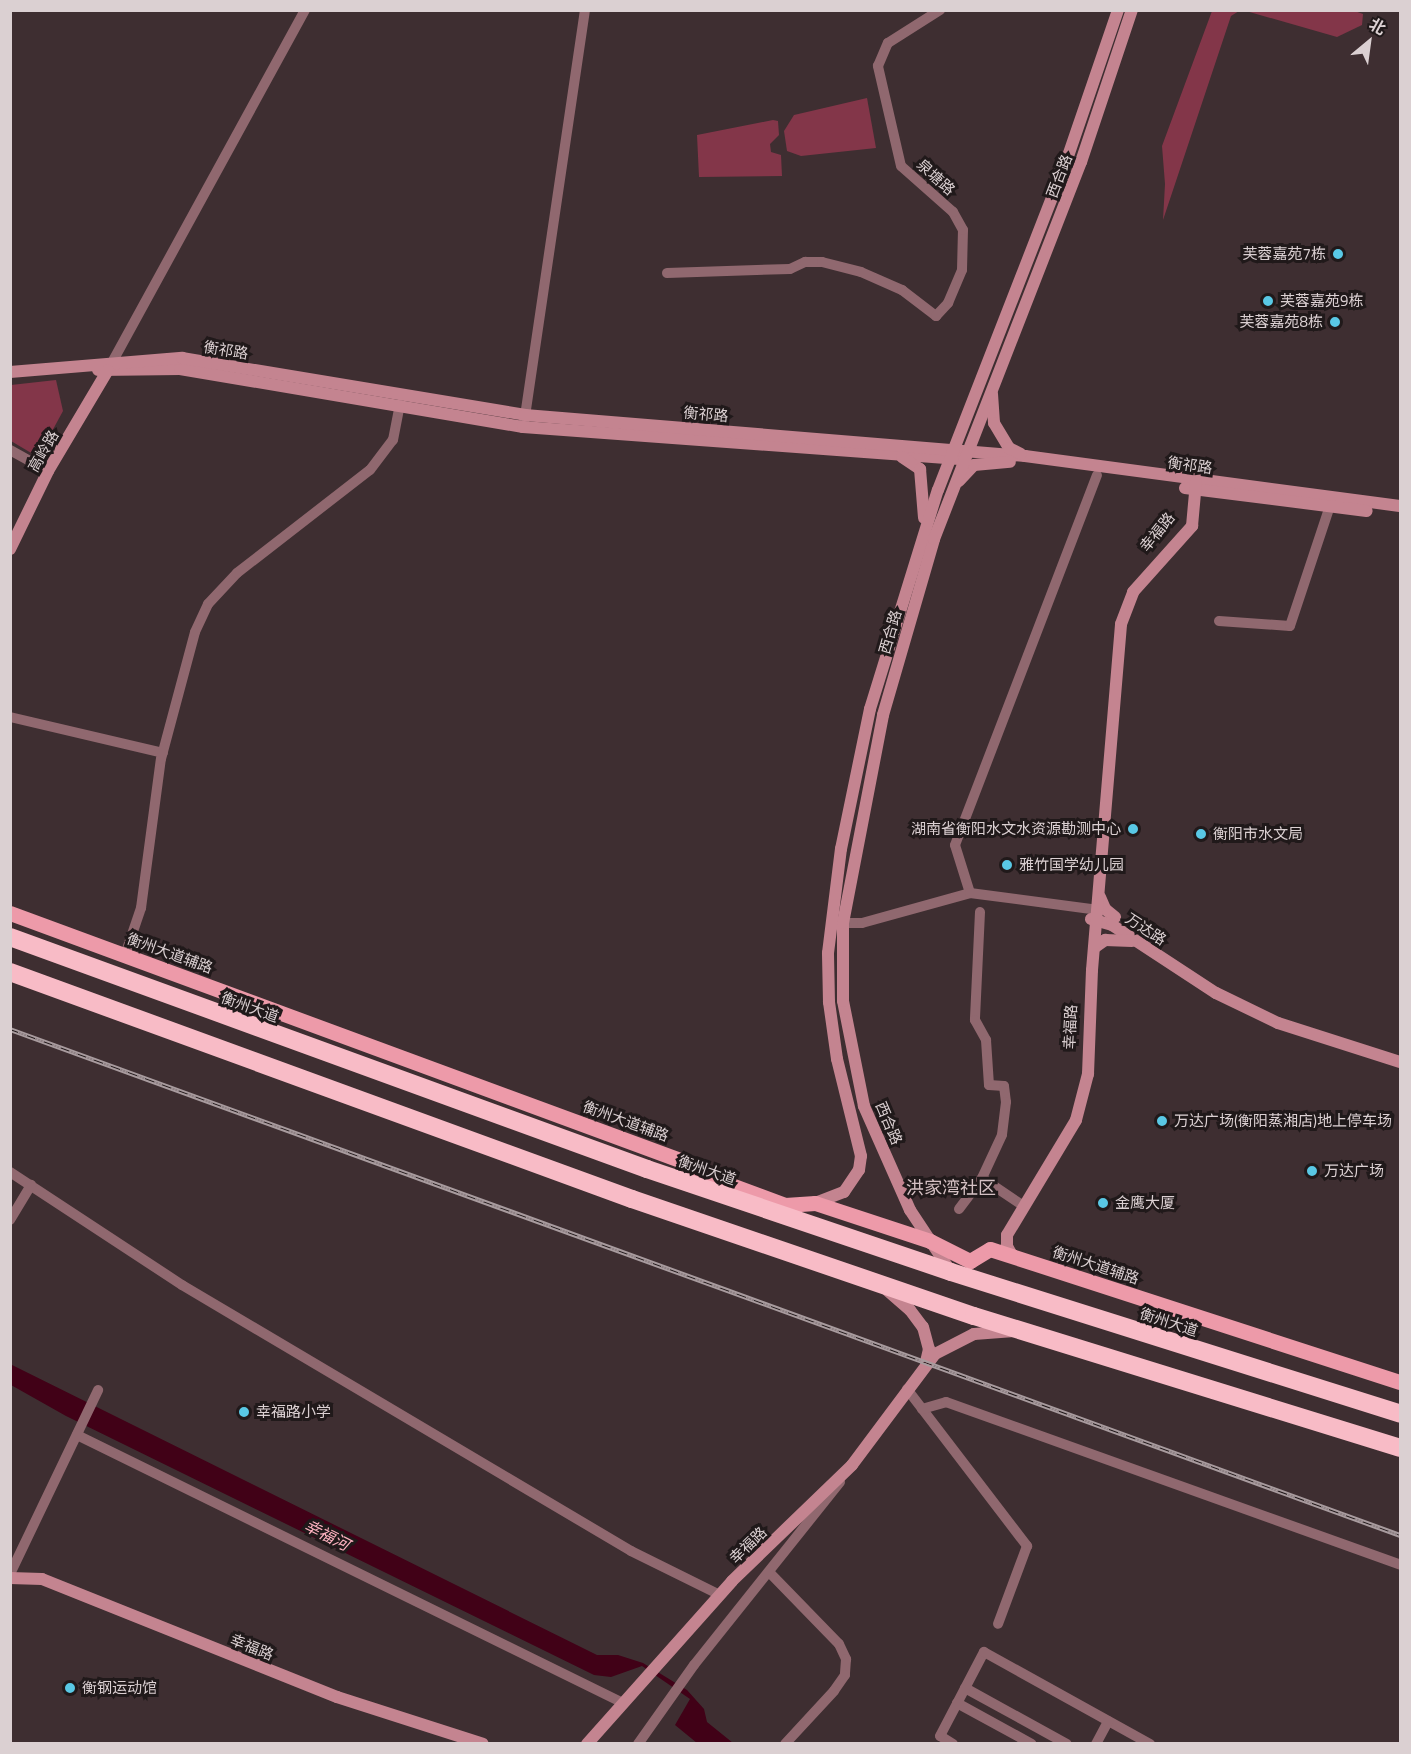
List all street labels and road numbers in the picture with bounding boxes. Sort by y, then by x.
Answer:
street label: 西合路 [1043,152,1075,200]
street label: 泉塘路 [913,155,959,199]
street label: 衡祁路 [202,338,250,362]
street label: 衡祁路 [683,403,729,425]
street label: 高岭路 [24,427,62,475]
street label: 衡祁路 [1166,453,1214,477]
street label: 幸福路 [1136,509,1178,555]
street label: 西合路 [875,608,905,656]
street label: 万达路 [1122,909,1170,949]
street label: 衡州大道辅路 [125,929,215,977]
street label: 衡州大道 [219,988,281,1026]
street label: 幸福路 [1060,1004,1080,1050]
street label: 衡州大道辅路 [581,1097,671,1145]
street label: 西合路 [872,1099,906,1147]
street label: 衡州大道 [676,1152,738,1188]
street label: 衡州大道辅路 [1050,1243,1142,1287]
street label: 衡州大道 [1138,1304,1200,1340]
street label: 幸福路 [726,1523,770,1567]
street label: 幸福路 [228,1630,276,1664]

